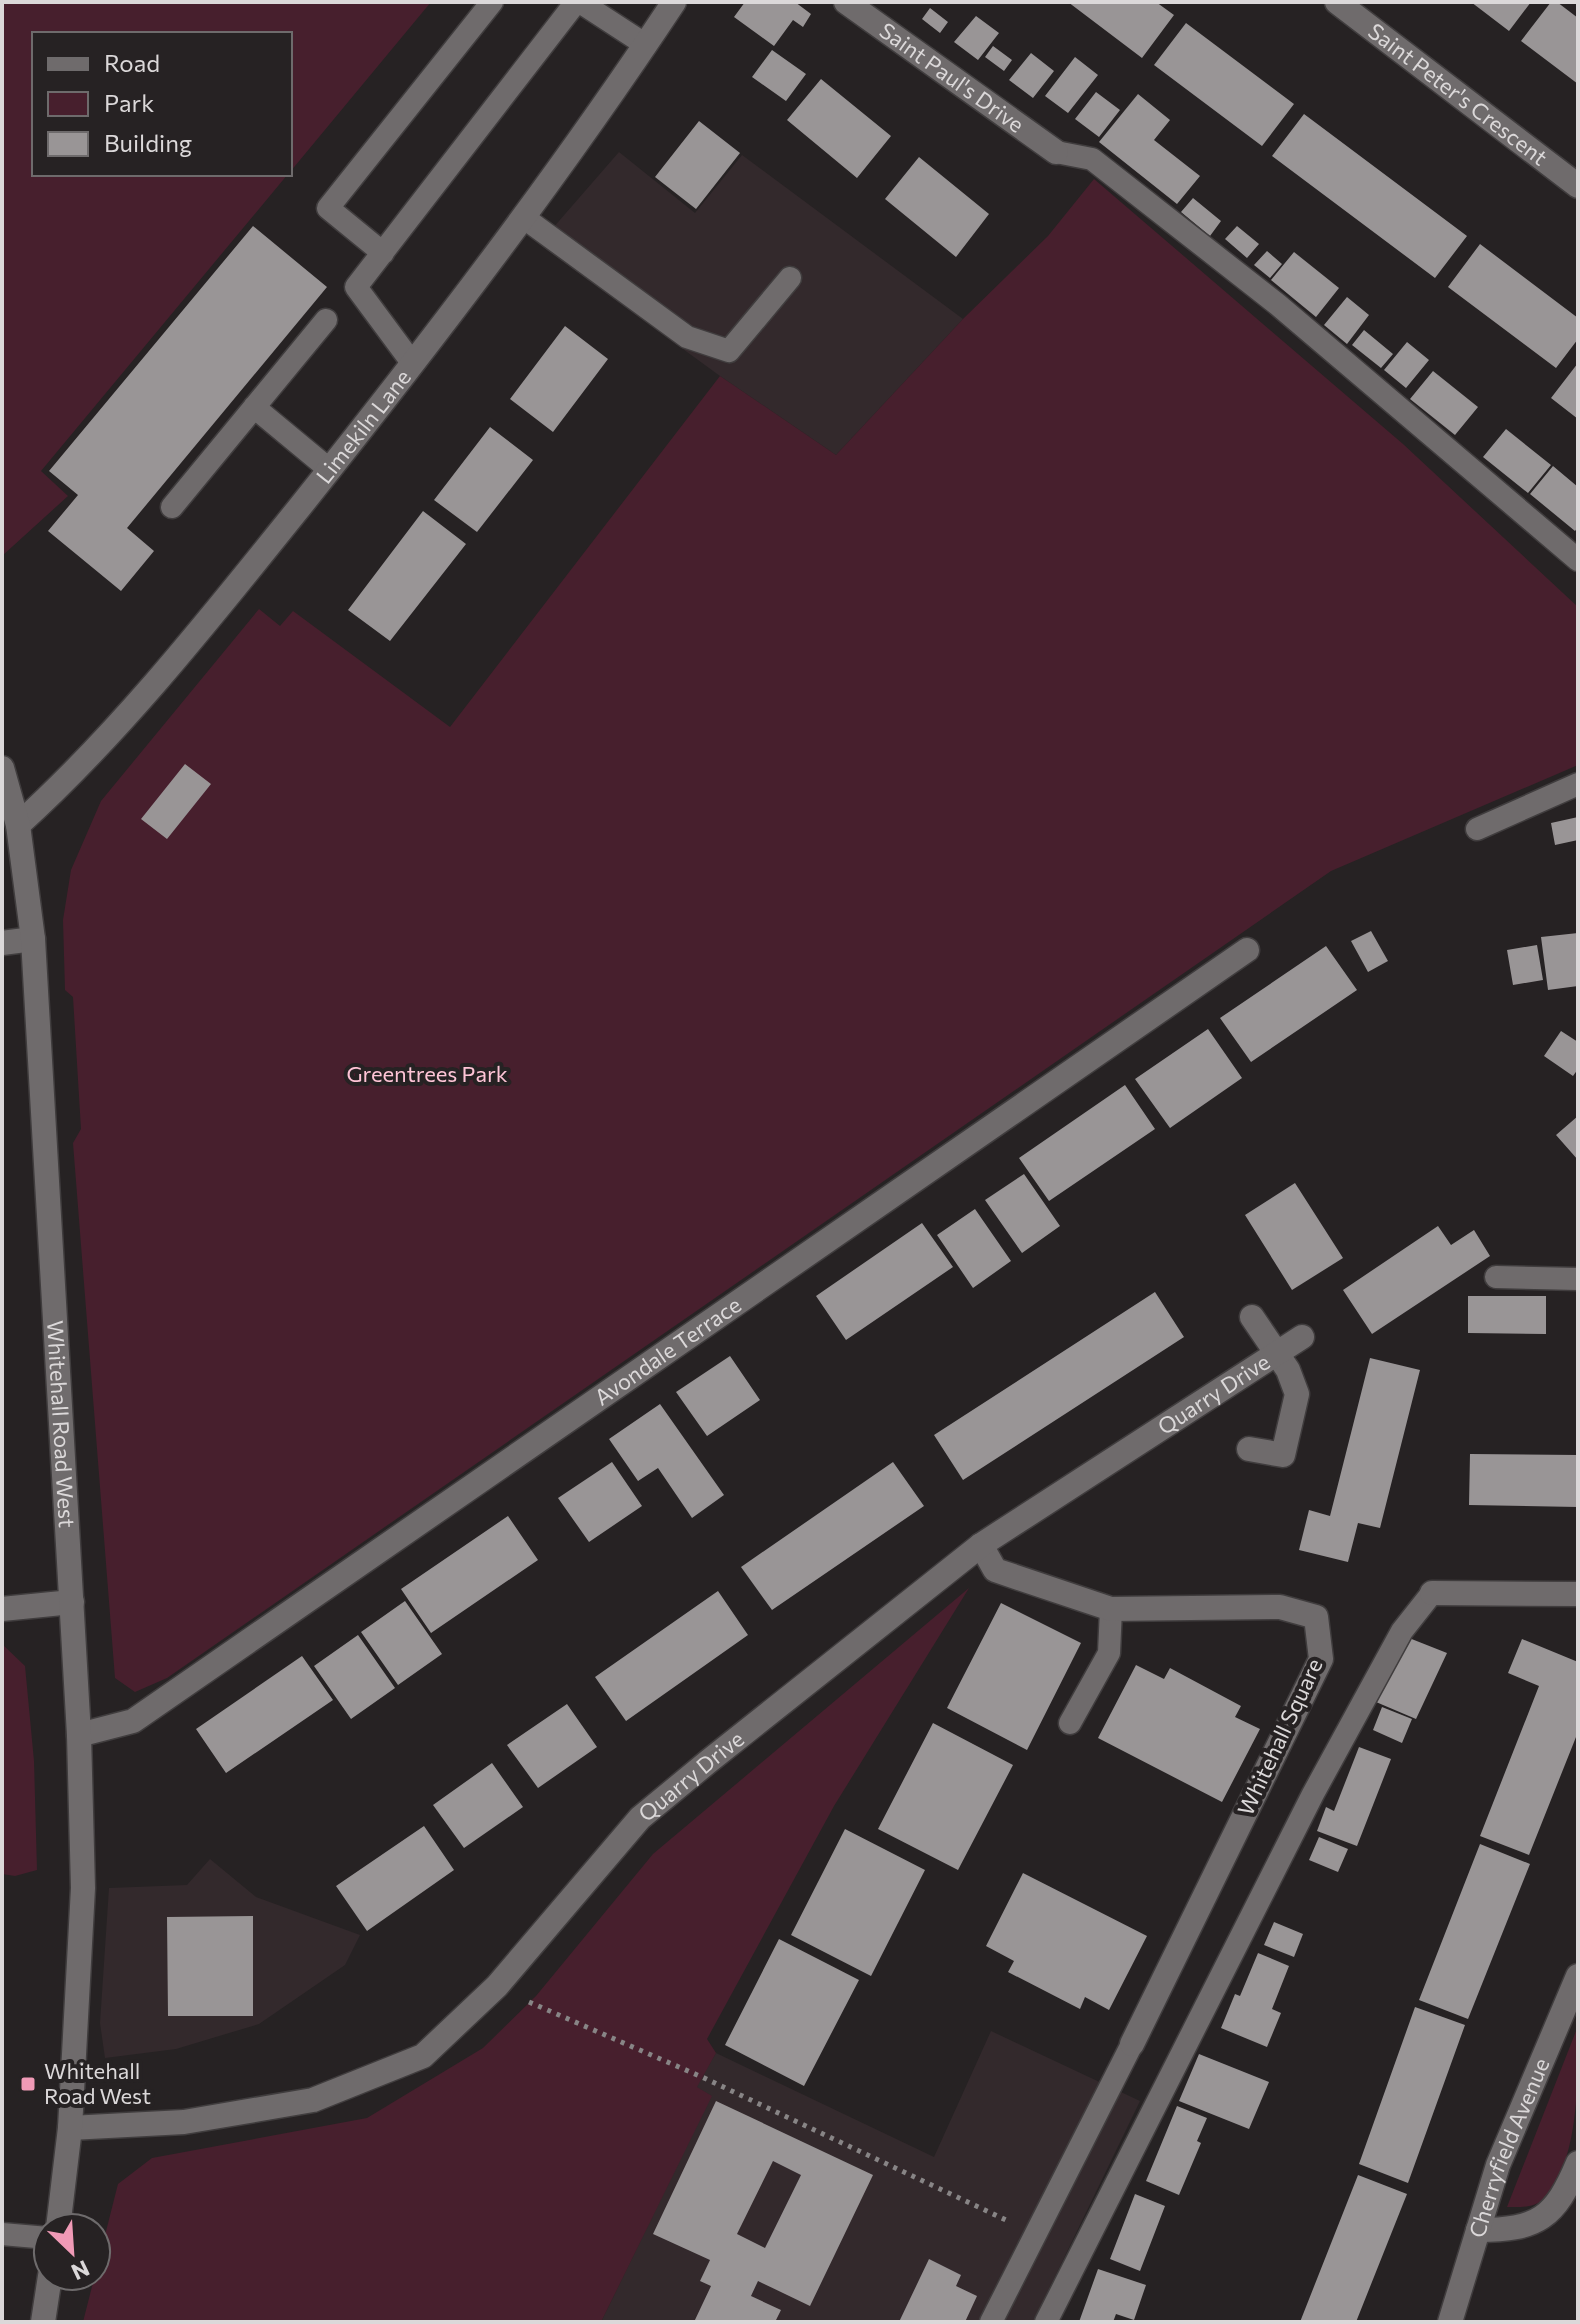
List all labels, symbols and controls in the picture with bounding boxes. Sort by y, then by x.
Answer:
street label: Saint Paul's Drive [875,16,1030,138]
street label: Saint Peter's Crescent [1363,17,1553,171]
legend [32,32,292,176]
text: Road [104,48,160,77]
text: Park [104,88,154,117]
text: Building [104,128,192,157]
street label: Limekiln Lane [310,364,416,489]
park label: Greentrees Park [346,1060,508,1087]
street label: Avondale Terrace [589,1290,746,1411]
street label: Whitehall Road West [42,1319,81,1529]
street label: Quarry Drive [1152,1348,1274,1440]
street label: Whitehall Square [1231,1654,1328,1820]
street label: Quarry Drive [633,1725,749,1827]
street label: Cherryfield Avenue [1463,2054,1555,2241]
place label: Whitehall Road West [44,2057,151,2109]
marker: Whitehall Road West [19,2075,37,2093]
north arrow [32,2212,112,2292]
text: N [67,2255,94,2286]

